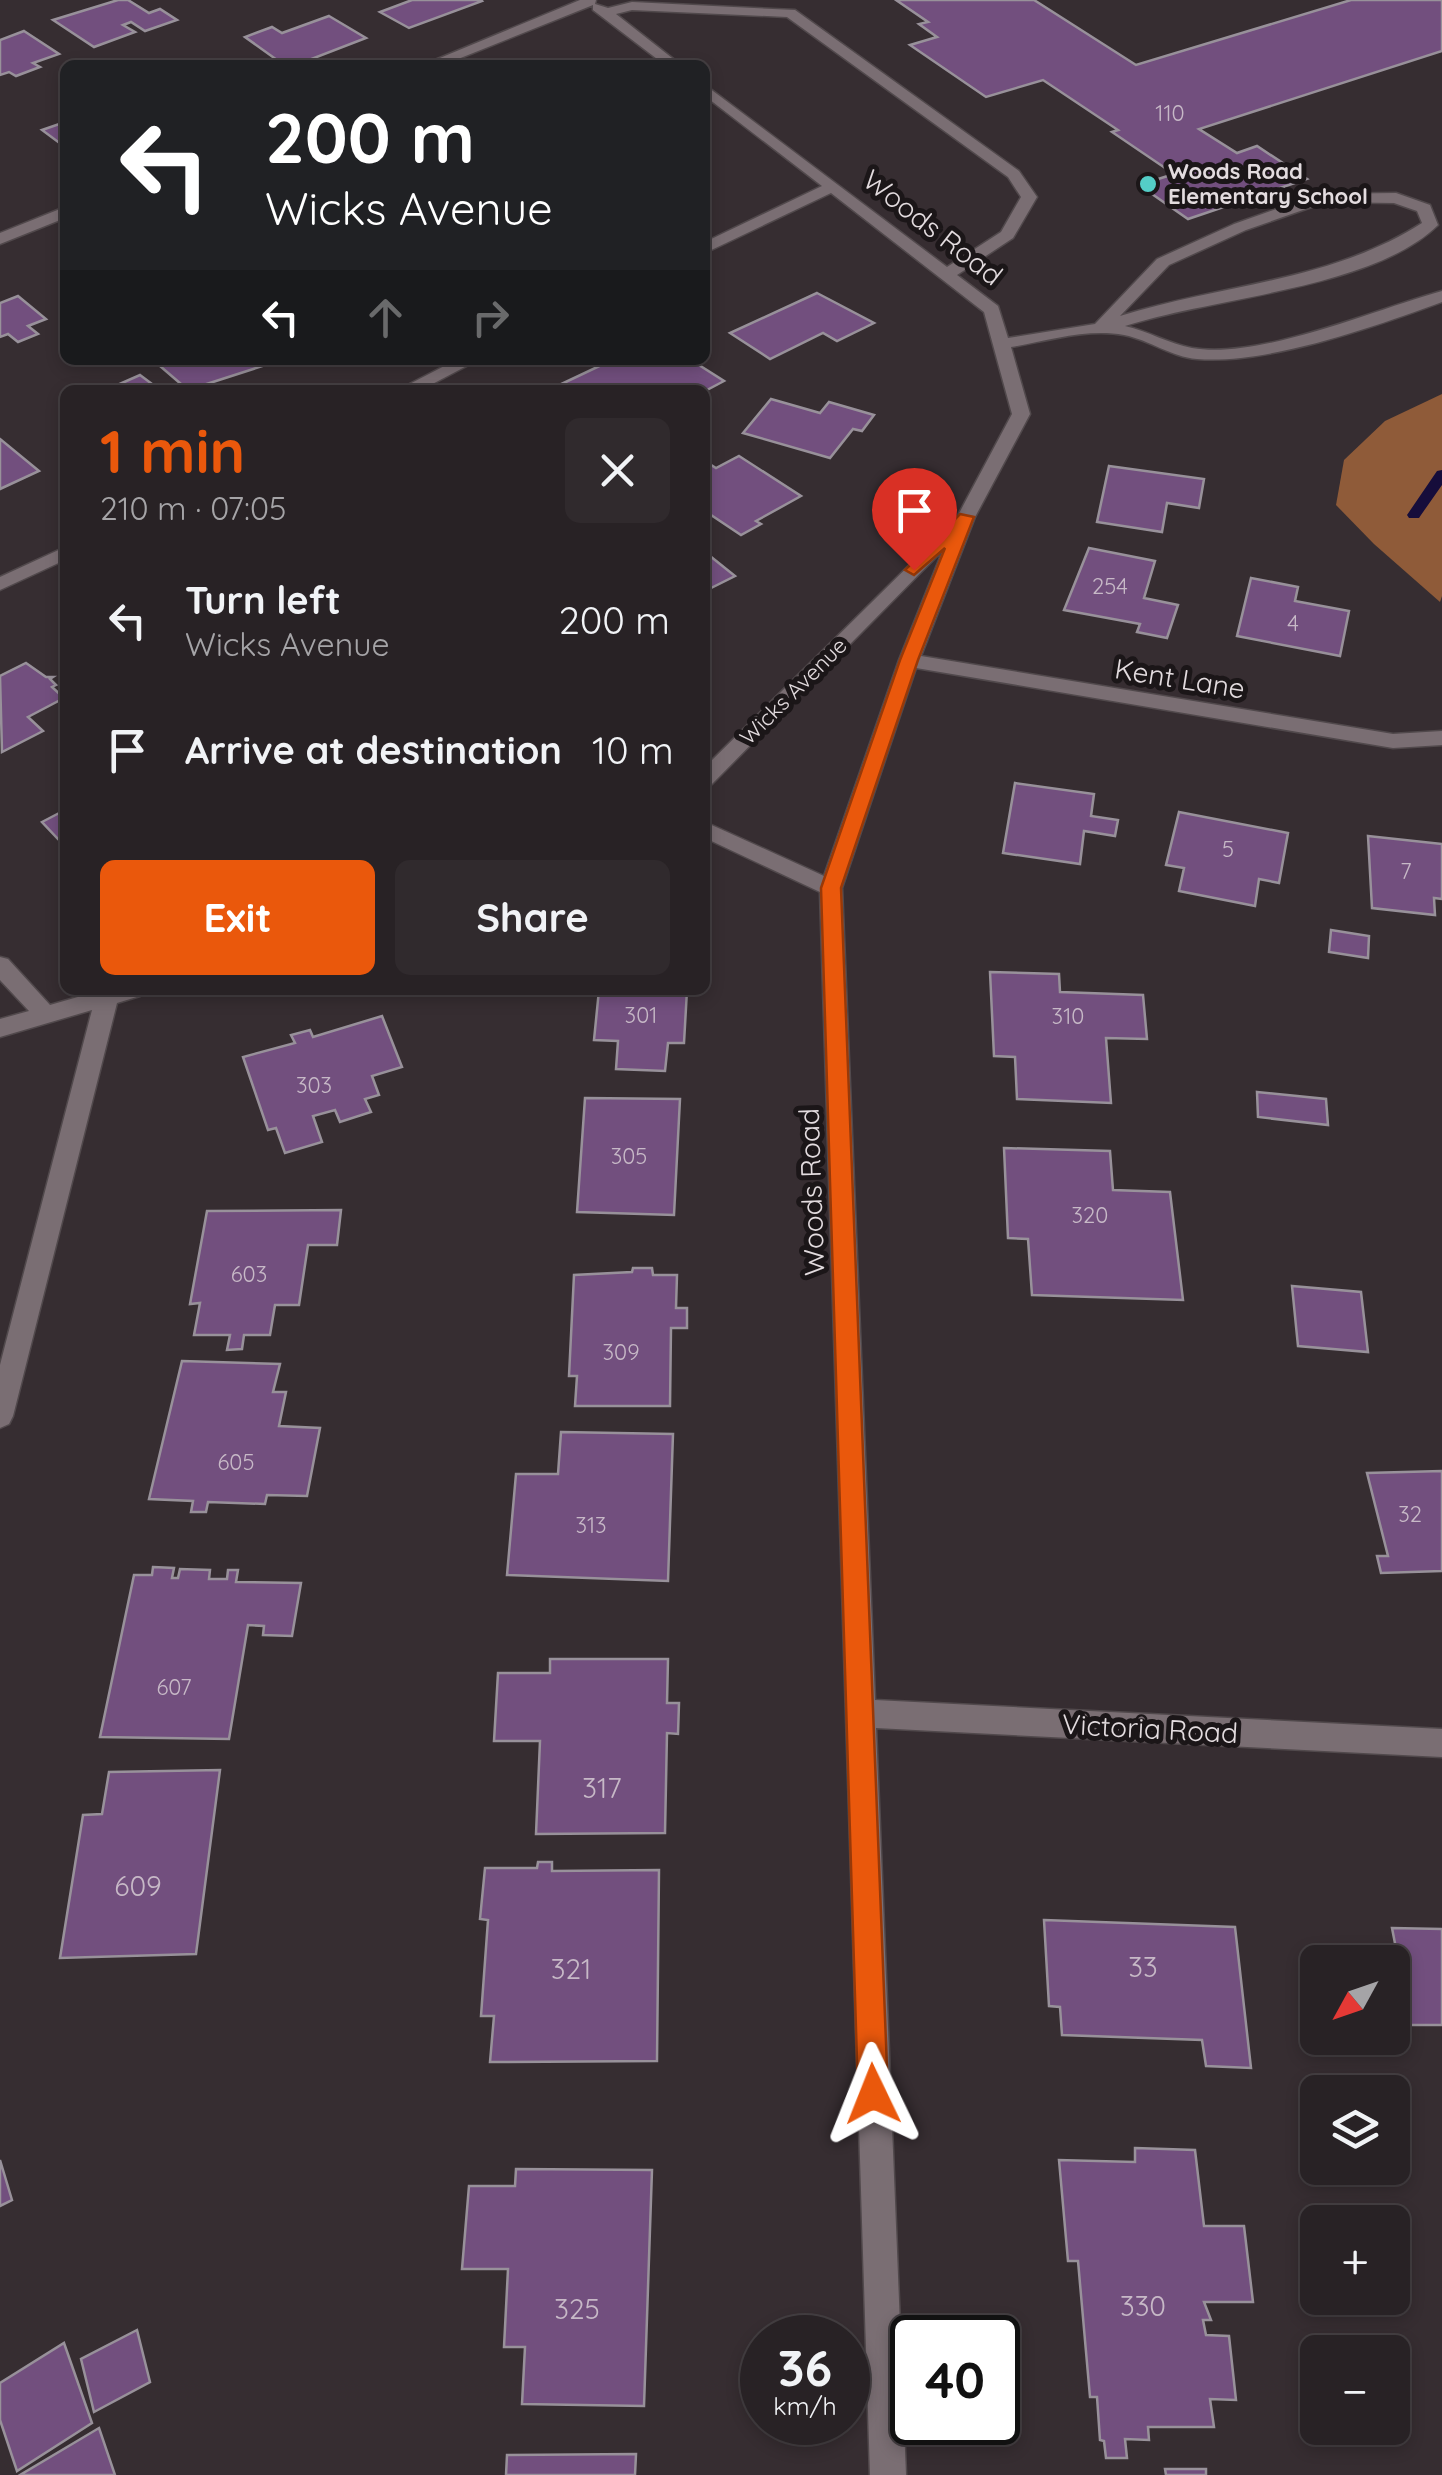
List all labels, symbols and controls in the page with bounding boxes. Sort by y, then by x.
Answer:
text: 200 m [265,93,475,181]
house number: 110 [1155,99,1185,127]
icon: left [100,100,230,230]
place label: Woods Road Elementary School [1168,157,1368,210]
street label: Woods Road [856,162,1010,292]
marker: Woods Road Elementary School [1137,173,1159,195]
text: Wicks Avenue [265,180,553,236]
icon: left [253,290,308,345]
icon: ahead [358,290,413,345]
icon: right [463,290,518,345]
text: 1 min [100,413,245,488]
button: close [565,418,670,523]
pin [872,468,957,571]
icon: arrive [887,483,942,538]
text: 210 m · 07:05 [100,488,286,528]
house number: 254 [1092,572,1128,600]
text: Turn left [185,576,341,624]
icon: left [100,593,155,648]
text: 200 m [559,596,670,644]
house number: 4 [1287,609,1299,637]
text: Wicks Avenue [185,624,389,664]
street label: Wicks Avenue [733,631,853,751]
street label: Kent Lane [1112,650,1248,706]
icon: arrive [100,723,155,778]
text: Arrive at destination [185,726,562,774]
text: 10 m [592,726,674,774]
house number: 5 [1222,835,1234,863]
house number: 7 [1400,857,1412,885]
button: Exit [100,860,375,975]
button: Share [395,860,670,975]
house number: 301 [625,1001,657,1029]
house number: 310 [1052,1002,1084,1030]
house number: 303 [296,1071,332,1099]
street label: Woods Road [791,1108,831,1276]
house number: 305 [611,1142,647,1170]
house number: 320 [1072,1201,1108,1229]
house number: 603 [231,1260,267,1288]
house number: 309 [603,1338,639,1366]
house number: 605 [218,1448,254,1476]
house number: 32 [1398,1500,1422,1528]
house number: 313 [575,1511,607,1539]
house number: 607 [156,1673,192,1701]
street label: Victoria Road [1061,1706,1239,1750]
house number: 317 [582,1770,622,1805]
house number: 609 [114,1868,162,1903]
north arrow [1300,1945,1410,2055]
map controls [1300,1945,1410,2445]
house number: 33 [1128,1949,1158,1984]
house number: 321 [551,1951,591,1986]
position arrow [821,2042,925,2146]
button: layers [1300,2075,1410,2185]
button: + [1300,2205,1410,2315]
house number: 330 [1120,2288,1166,2323]
house number: 325 [554,2291,600,2326]
speed limit sign: 40 [890,2315,1020,2445]
button: − [1300,2335,1410,2445]
text: 36 [778,2336,832,2399]
text: km/h [773,2390,837,2421]

